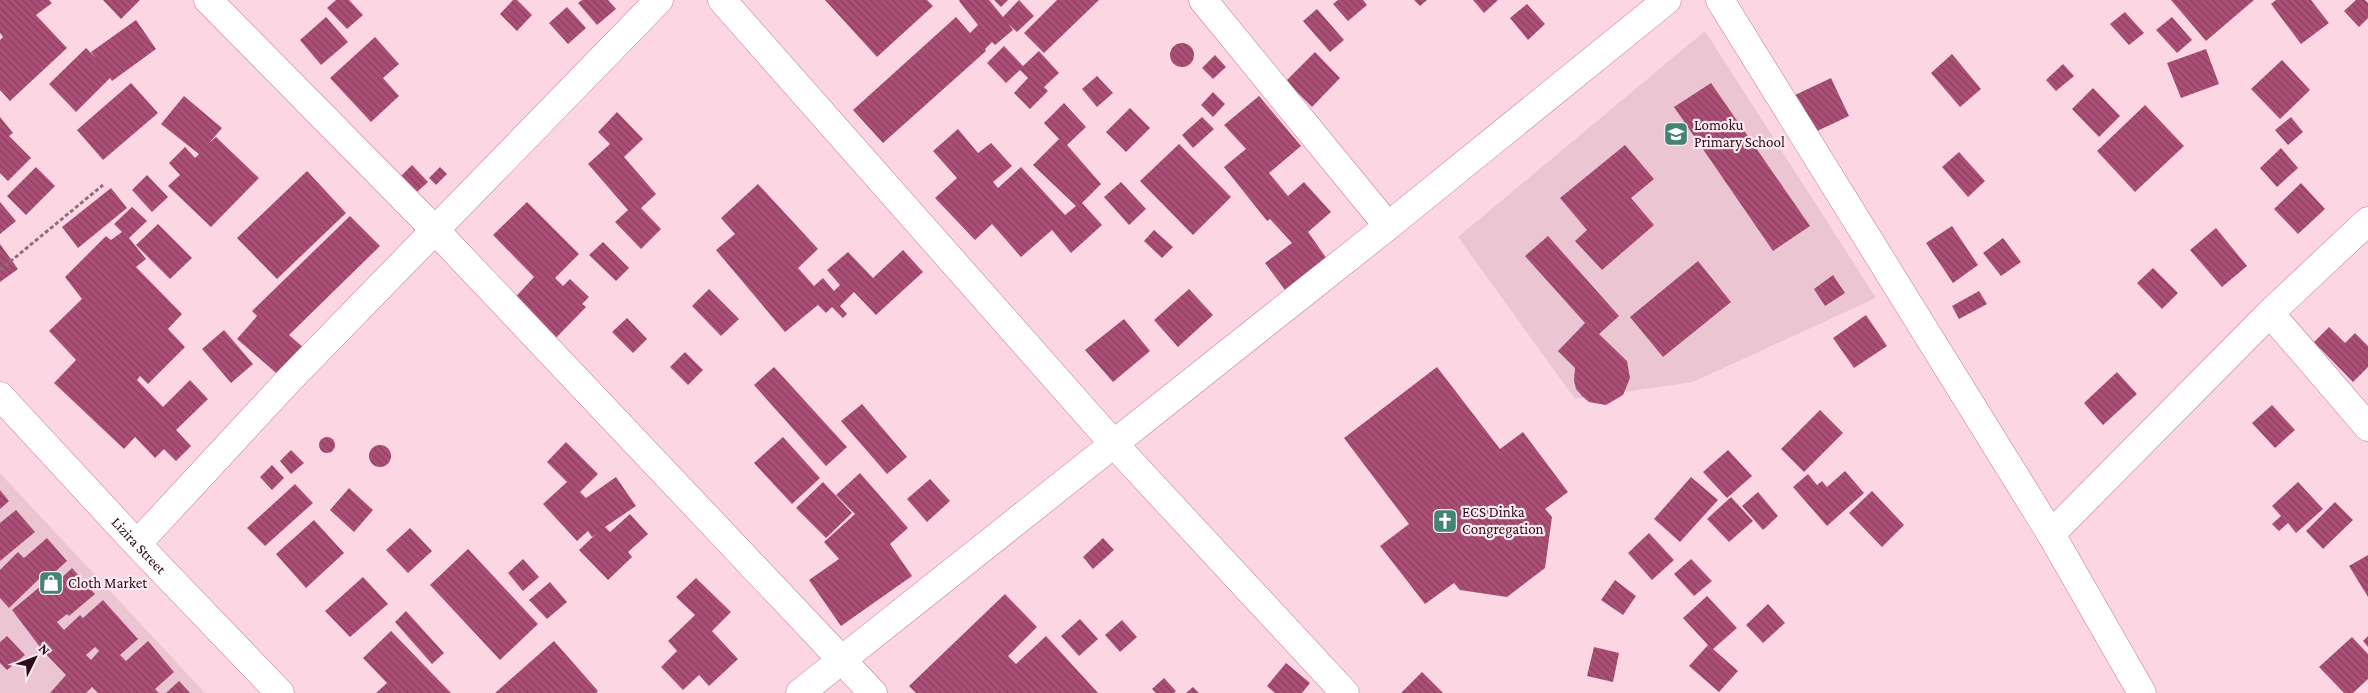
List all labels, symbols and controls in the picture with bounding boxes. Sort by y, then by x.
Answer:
place label: Lomoku Primary School [1694,117,1785,151]
school or university icon: Lomoku Primary School [1663,121,1689,147]
place label: ECS Dinka Congregation [1462,504,1544,538]
church icon: ECS Dinka Congregation [1432,508,1458,534]
street label: Lizira Street [108,514,170,578]
shop icon: Cloth Market [38,570,64,596]
place label: Cloth Market [68,575,148,591]
north arrow [10,633,60,683]
text: N [36,640,54,659]

